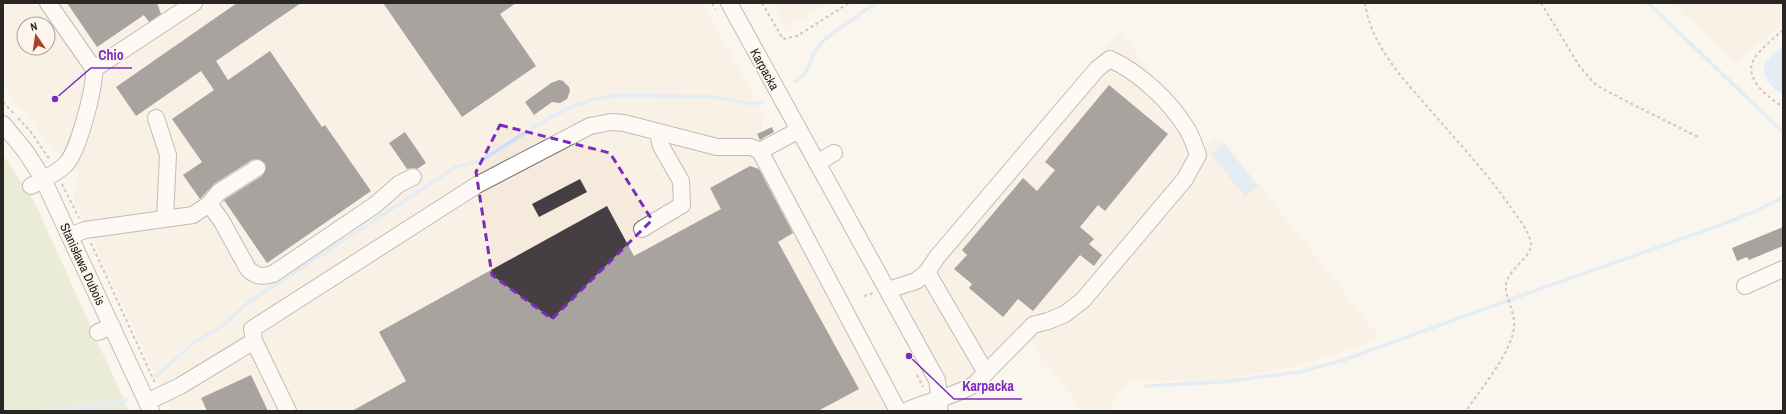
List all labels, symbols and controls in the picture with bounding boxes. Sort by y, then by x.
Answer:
north arrow [16,16,56,56]
text: N [29,19,38,34]
callout: Chio [91,42,132,68]
street label: Karpacka [746,45,783,93]
text: Chio [98,46,124,64]
street label: Stanisława Dubois [56,220,109,308]
callout: Karpacka [954,373,1022,399]
text: Karpacka [962,377,1014,395]

